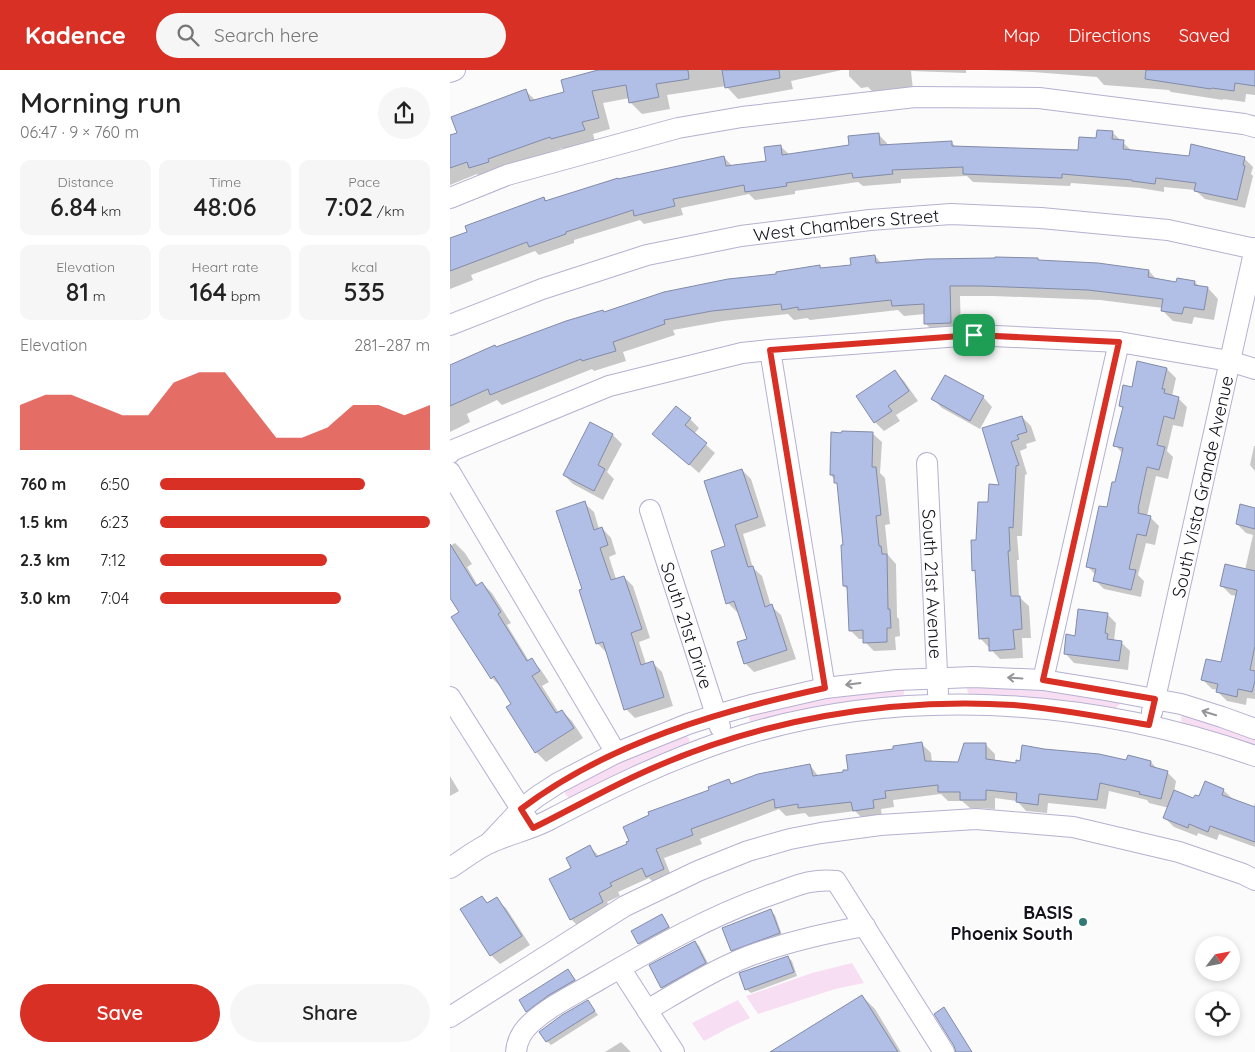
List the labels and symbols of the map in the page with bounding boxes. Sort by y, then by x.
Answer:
street label: West Chambers Street [752,203,940,246]
pin [953,314,995,356]
street label: South Vista Grande Avenue [1166,373,1238,600]
street label: South 21st Avenue [918,508,948,659]
street label: South 21st Drive [656,559,718,692]
one-way arrow [1007,674,1023,683]
one-way arrow [845,680,861,690]
one-way arrow [1202,708,1218,717]
place label: BASIS Phoenix South [951,901,1073,945]
marker: BASIS Phoenix South [1077,916,1089,928]
north arrow [1195,936,1240,981]

